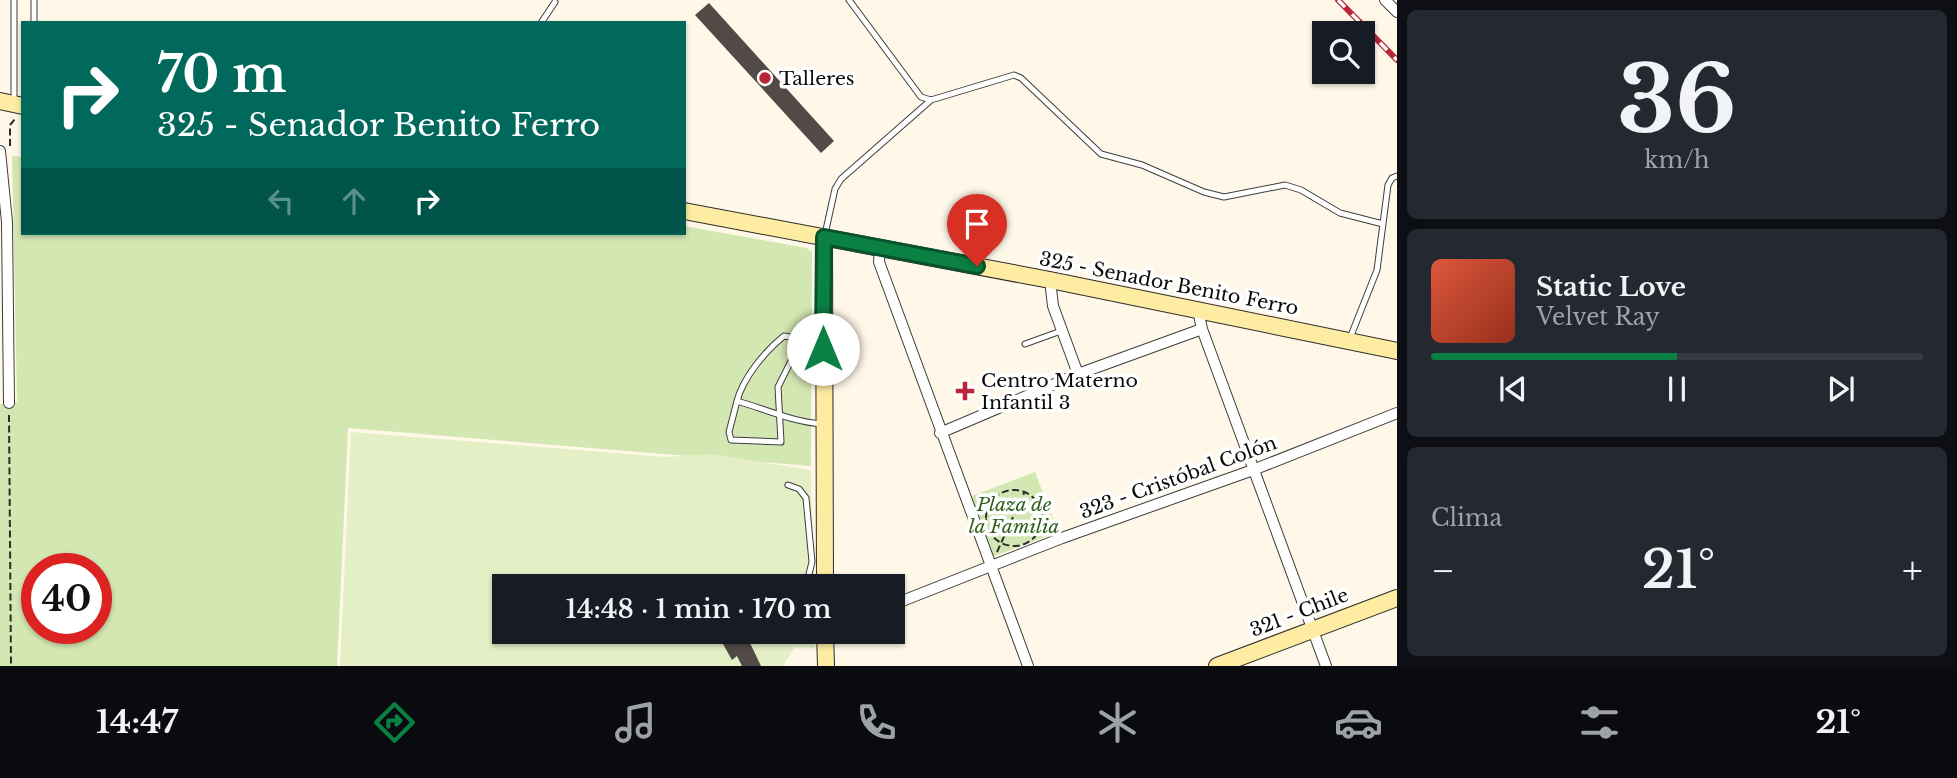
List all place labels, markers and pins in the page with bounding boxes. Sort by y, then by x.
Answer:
place label: Talleres [779,67,854,90]
marker: Talleres [757,70,773,86]
pin [947,194,1007,266]
place label: Centro Materno Infantil 3 [981,369,1138,414]
marker: Centro Materno Infantil 3 [955,381,975,401]

